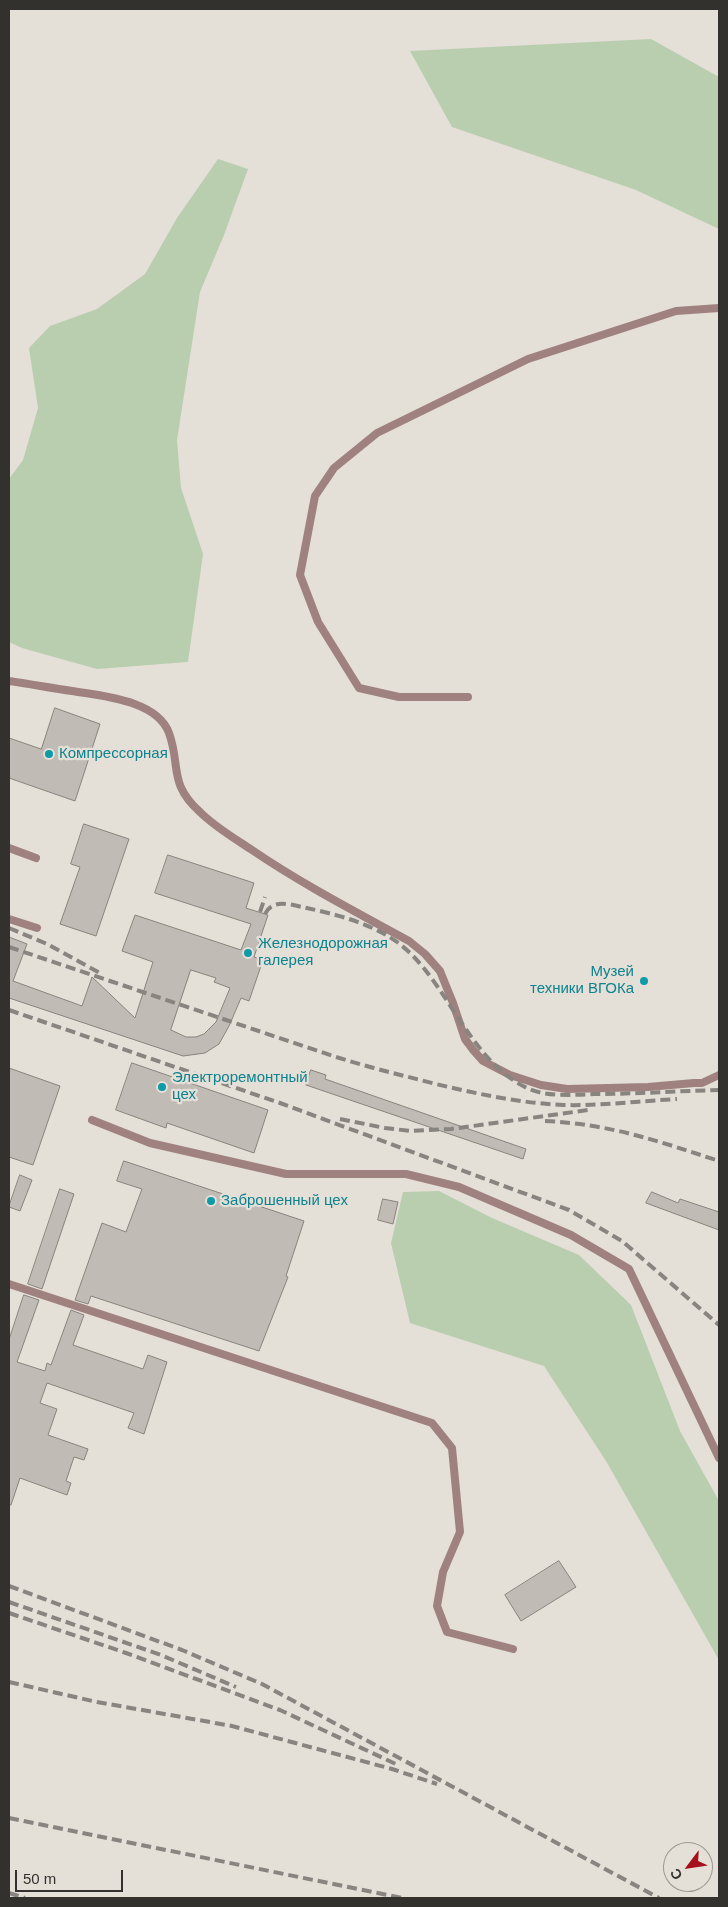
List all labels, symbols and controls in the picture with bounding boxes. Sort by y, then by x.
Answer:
place label: Компрессорная [59,745,168,763]
marker: Компрессорная [43,748,55,760]
place label: Железнодорожная галерея [258,935,388,970]
marker: Железнодорожная галерея [242,947,254,959]
place label: Музей техники ВГОКа [530,963,634,998]
marker: Музей техники ВГОКа [638,975,650,987]
place label: Электроремонтный цех [172,1069,308,1104]
marker: Электроремонтный цех [156,1081,168,1093]
place label: Заброшенный цех [221,1192,348,1210]
marker: Заброшенный цех [205,1195,217,1207]
north arrow [663,1842,713,1892]
scale bar [18,1860,125,1892]
text: С [667,1866,685,1883]
text: 50 m [23,1870,56,1887]

